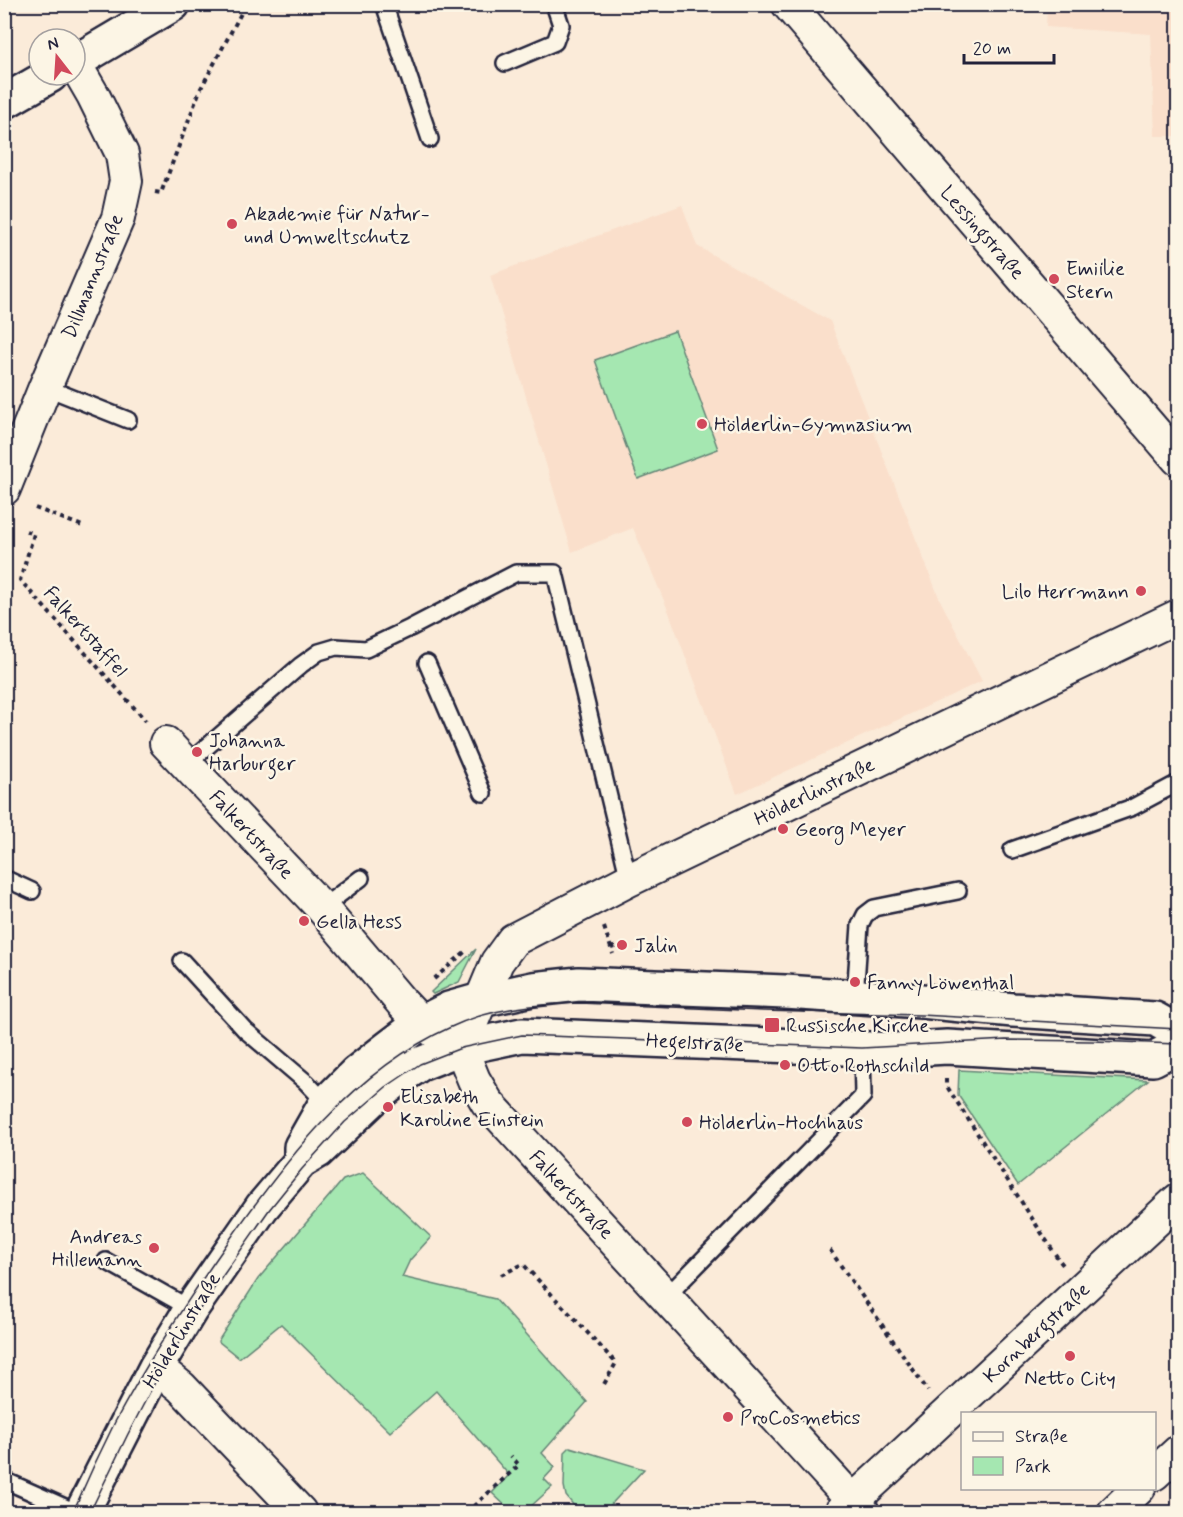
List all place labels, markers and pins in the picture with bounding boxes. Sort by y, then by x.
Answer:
place label: Akademie für Natur- und Umweltschutz [244,201,430,251]
marker: Akademie für Natur- und Umweltschutz [225,217,239,231]
place label: Emiilie Stern [1066,256,1125,306]
marker: Emiilie Stern [1047,272,1061,286]
place label: Hölderlin-Gymnasium [714,412,912,439]
marker: Hölderlin-Gymnasium [695,417,709,431]
place label: Lilo Herrmann [1002,579,1129,606]
marker: Lilo Herrmann [1134,584,1148,598]
place label: Johanna Harburger [209,728,296,780]
marker: Johanna Harburger [190,745,204,759]
place label: Georg Meyer [795,817,906,845]
marker: Georg Meyer [776,822,790,836]
place label: Gella Hess [316,909,402,936]
marker: Gella Hess [297,914,311,928]
place label: Jalin [634,933,678,960]
marker: Jalin [615,938,629,952]
place label: Fanny Löwenthal [867,970,1014,997]
marker: Fanny Löwenthal [848,975,862,989]
place label: Russische Kirche [786,1013,929,1040]
marker: Russische Kirche [763,1016,781,1034]
place label: Otto Rothschild [797,1053,929,1080]
marker: Otto Rothschild [778,1058,792,1072]
place label: Elisabeth Karoline Einstein [400,1084,544,1134]
marker: Elisabeth Karoline Einstein [381,1100,395,1114]
place label: Hölderlin-Hochhaus [699,1110,863,1137]
marker: Hölderlin-Hochhaus [680,1115,694,1129]
place label: Andreas Hillemann [52,1224,142,1274]
marker: Andreas Hillemann [147,1241,161,1255]
marker: Netto City [1063,1349,1077,1363]
place label: Netto City [1024,1366,1116,1393]
place label: ProCosmetics [740,1405,860,1432]
marker: ProCosmetics [721,1410,735,1424]

